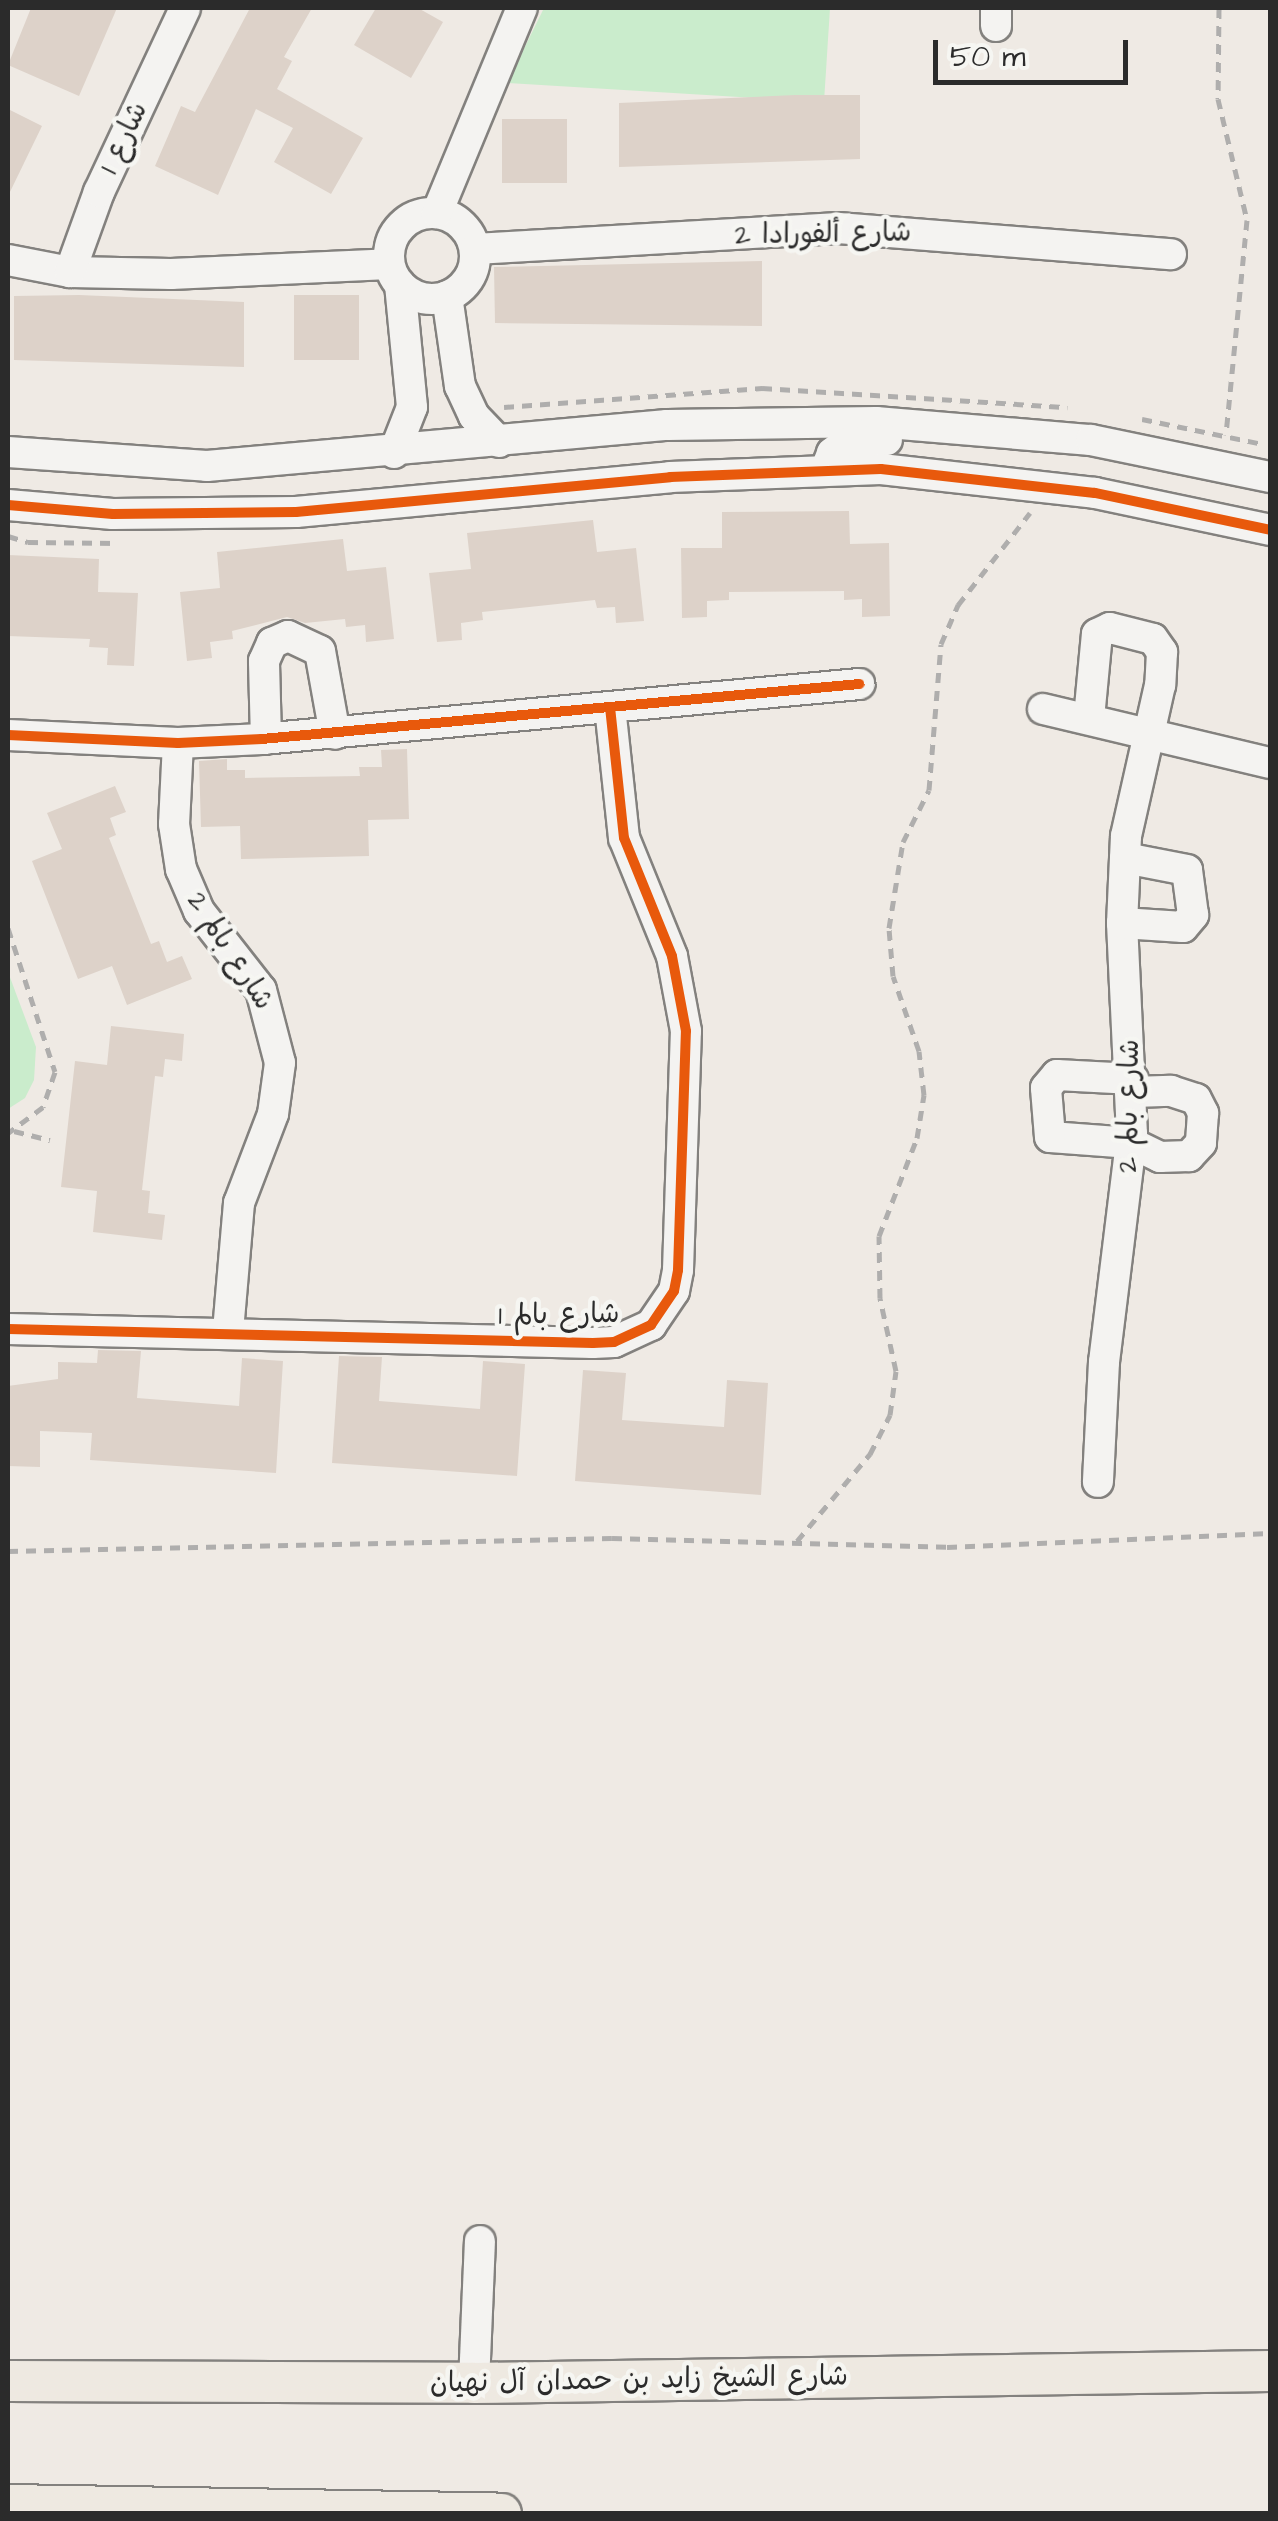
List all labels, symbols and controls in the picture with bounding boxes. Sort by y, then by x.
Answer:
scale bar [938,20,1133,82]
text: 50 m [950,36,1026,78]
street label: شارع 1 [93,97,155,179]
street label: شارع ألفورادا 2 [734,216,912,252]
street label: شارع بالم 2 [179,886,281,1016]
street label: شارع بالم 2 [1111,1039,1147,1173]
street label: شارع بالم 1 [498,1297,620,1333]
street label: شارع الشيخ زايد بن حمدان آل نهيان [430,2360,848,2400]

